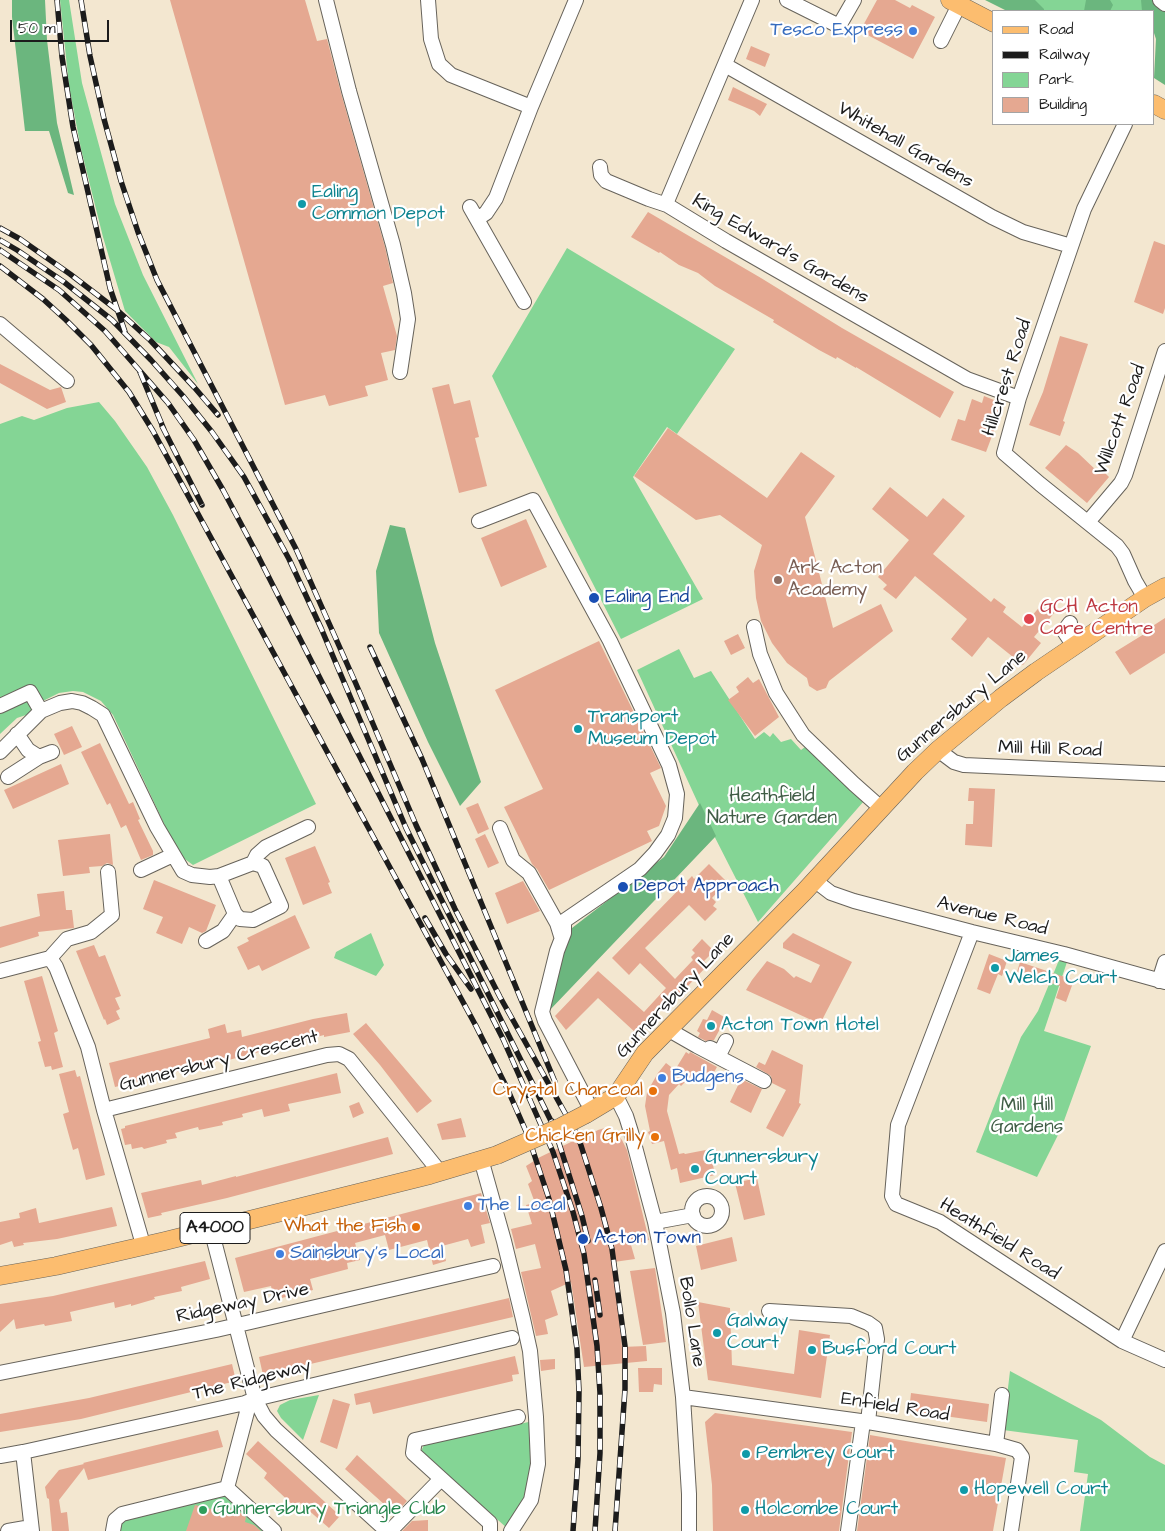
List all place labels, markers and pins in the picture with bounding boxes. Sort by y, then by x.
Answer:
place label: Tesco Express [770,20,903,42]
marker: Tesco Express [907,25,919,37]
place label: Ealing Common Depot [312,182,445,226]
marker: Ealing Common Depot [296,198,308,210]
place label: Ark Acton Academy [788,558,882,602]
marker: Ark Acton Academy [772,574,784,586]
place label: Ealing End [605,587,689,609]
marker: Ealing End [587,591,601,605]
place label: GCH Acton Care Centre [1040,597,1153,641]
marker: GCH Acton Care Centre [1022,612,1036,626]
place label: Transport Museum Depot [588,707,717,751]
marker: Transport Museum Depot [572,723,584,735]
place label: Depot Approach [634,876,779,898]
marker: Depot Approach [616,880,630,894]
place label: James Welch Court [1005,946,1117,990]
marker: James Welch Court [989,962,1001,974]
place label: Acton Town Hotel [721,1015,879,1037]
marker: Acton Town Hotel [705,1020,717,1032]
place label: Budgens [672,1067,744,1089]
marker: Budgens [656,1072,668,1084]
place label: Crystal Charcoal [493,1080,643,1102]
marker: Crystal Charcoal [647,1085,659,1097]
place label: Chicken Grilly [525,1126,645,1148]
marker: Chicken Grilly [649,1131,661,1143]
place label: Gunnersbury Court [705,1147,818,1191]
marker: Gunnersbury Court [689,1163,701,1175]
place label: The Local [478,1195,566,1217]
marker: The Local [462,1200,474,1212]
place label: What the Fish [284,1216,406,1238]
marker: What the Fish [410,1221,422,1233]
place label: Acton Town [594,1228,701,1250]
marker: Acton Town [576,1232,590,1246]
place label: Sainsbury's Local [290,1243,444,1265]
marker: Sainsbury's Local [274,1248,286,1260]
place label: Galway Court [727,1311,788,1355]
marker: Galway Court [711,1327,723,1339]
place label: Busford Court [822,1339,956,1361]
marker: Busford Court [806,1344,818,1356]
place label: Pembrey Court [756,1443,895,1465]
marker: Pembrey Court [740,1448,752,1460]
place label: Hopewell Court [974,1479,1108,1501]
marker: Hopewell Court [958,1484,970,1496]
place label: Gunnersbury Triangle Club [213,1499,446,1521]
place label: Holcombe Court [755,1499,898,1521]
marker: Gunnersbury Triangle Club [197,1504,209,1516]
marker: Holcombe Court [739,1504,751,1516]

